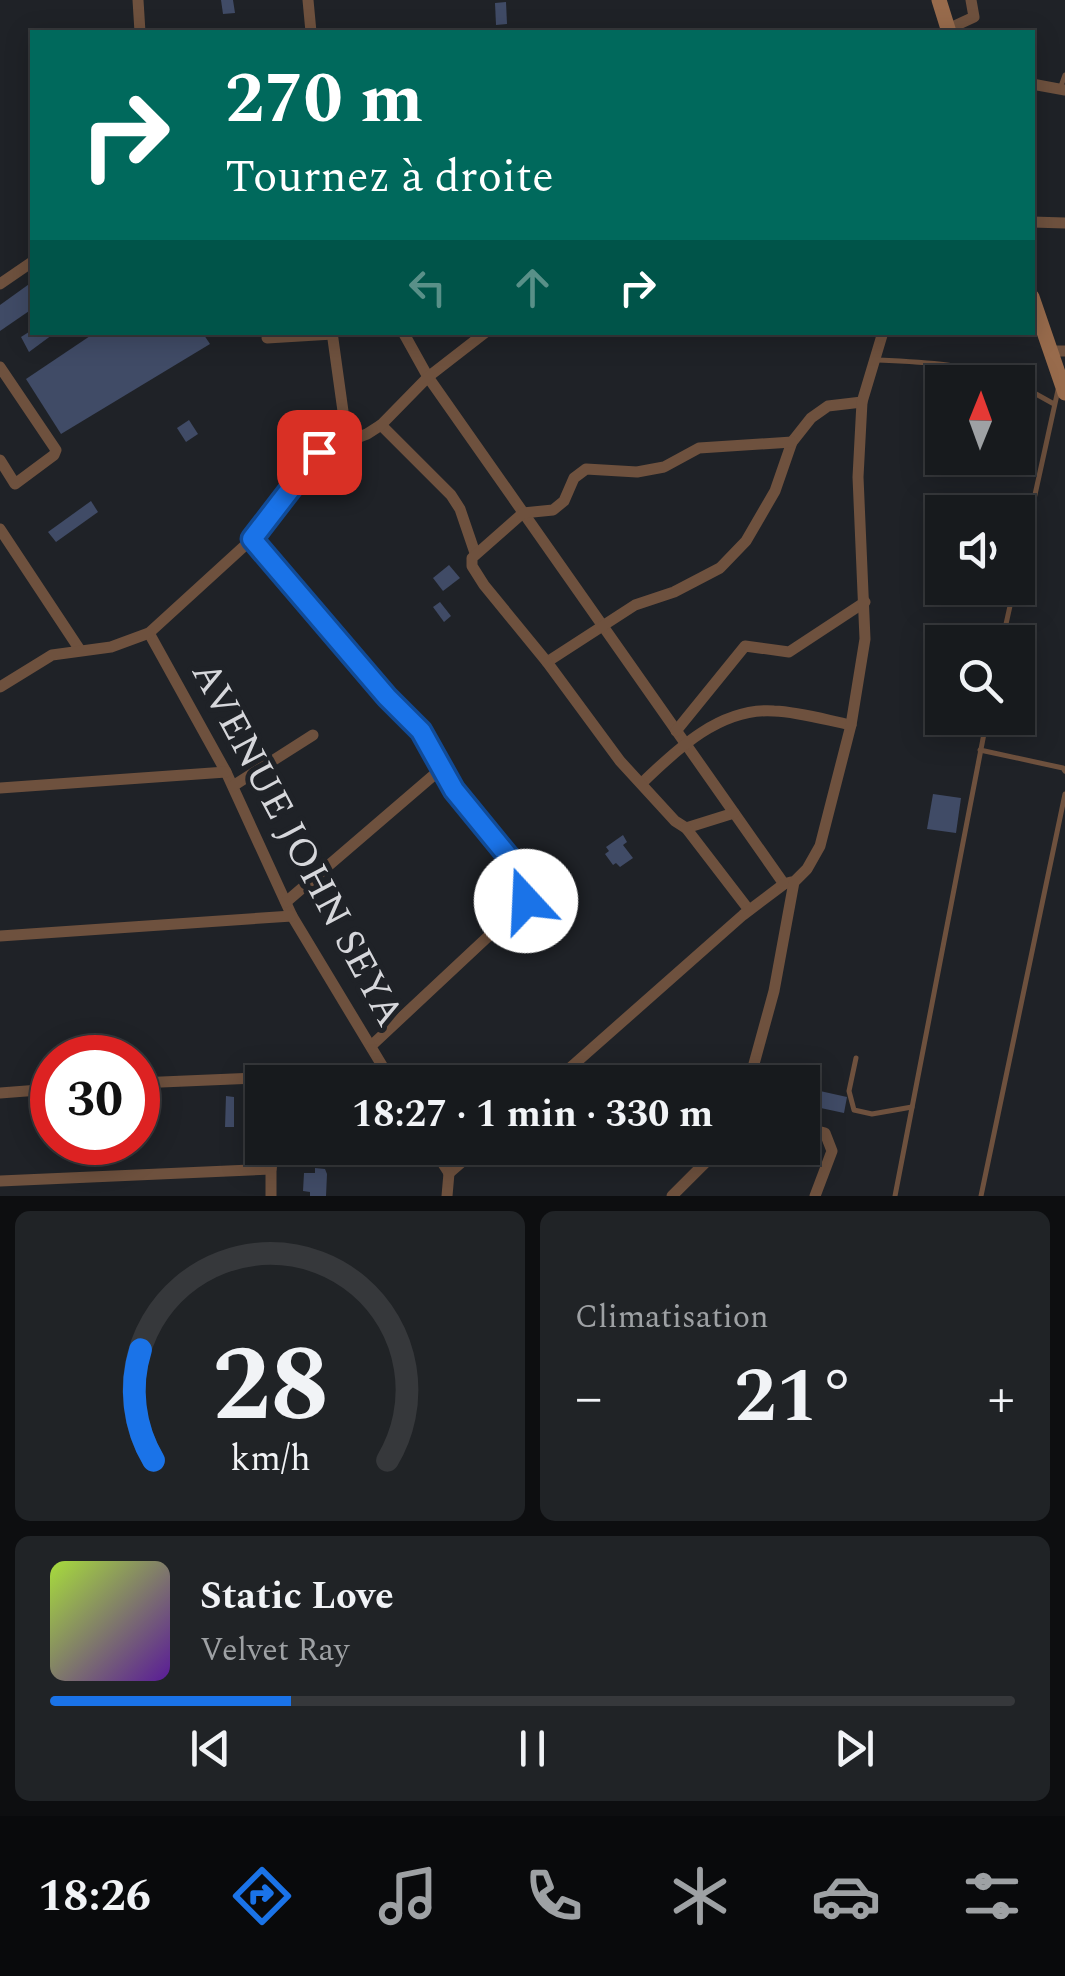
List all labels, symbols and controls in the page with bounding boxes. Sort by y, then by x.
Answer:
text: 270 m [225,47,423,153]
icon: right [60,70,190,200]
text: Tournez à droite [225,143,554,212]
icon: left [400,260,455,315]
icon: ahead [505,260,560,315]
icon: right [610,260,665,315]
north arrow [925,365,1035,475]
map controls [925,365,1035,735]
pin [277,410,362,495]
icon: arrive [292,425,347,480]
button: sound [925,495,1035,605]
button: search [925,625,1035,735]
street label: AVENUE JOHN SEYA [174,650,419,1038]
position arrow [474,849,578,953]
speed limit sign: 30 [30,1035,160,1165]
text: 18:27 · 1 min · 330 m [352,1086,713,1144]
text: Climatisation [575,1293,769,1342]
text: 28 [212,1308,328,1466]
text: 21° [734,1341,856,1455]
text: − [575,1357,603,1440]
text: + [987,1357,1015,1440]
text: km/h [230,1432,310,1487]
text: Static Love [200,1568,394,1626]
text: Velvet Ray [200,1626,349,1675]
icon: previous [183,1721,238,1776]
icon: pause [505,1721,560,1776]
icon: next [827,1721,882,1776]
icon: directions [227,1861,297,1931]
icon: music [373,1861,443,1931]
icon: phone [519,1861,589,1931]
icon: climate [665,1861,735,1931]
icon: car [811,1861,881,1931]
icon: filters [957,1861,1027,1931]
text: 18:26 [38,1862,151,1931]

